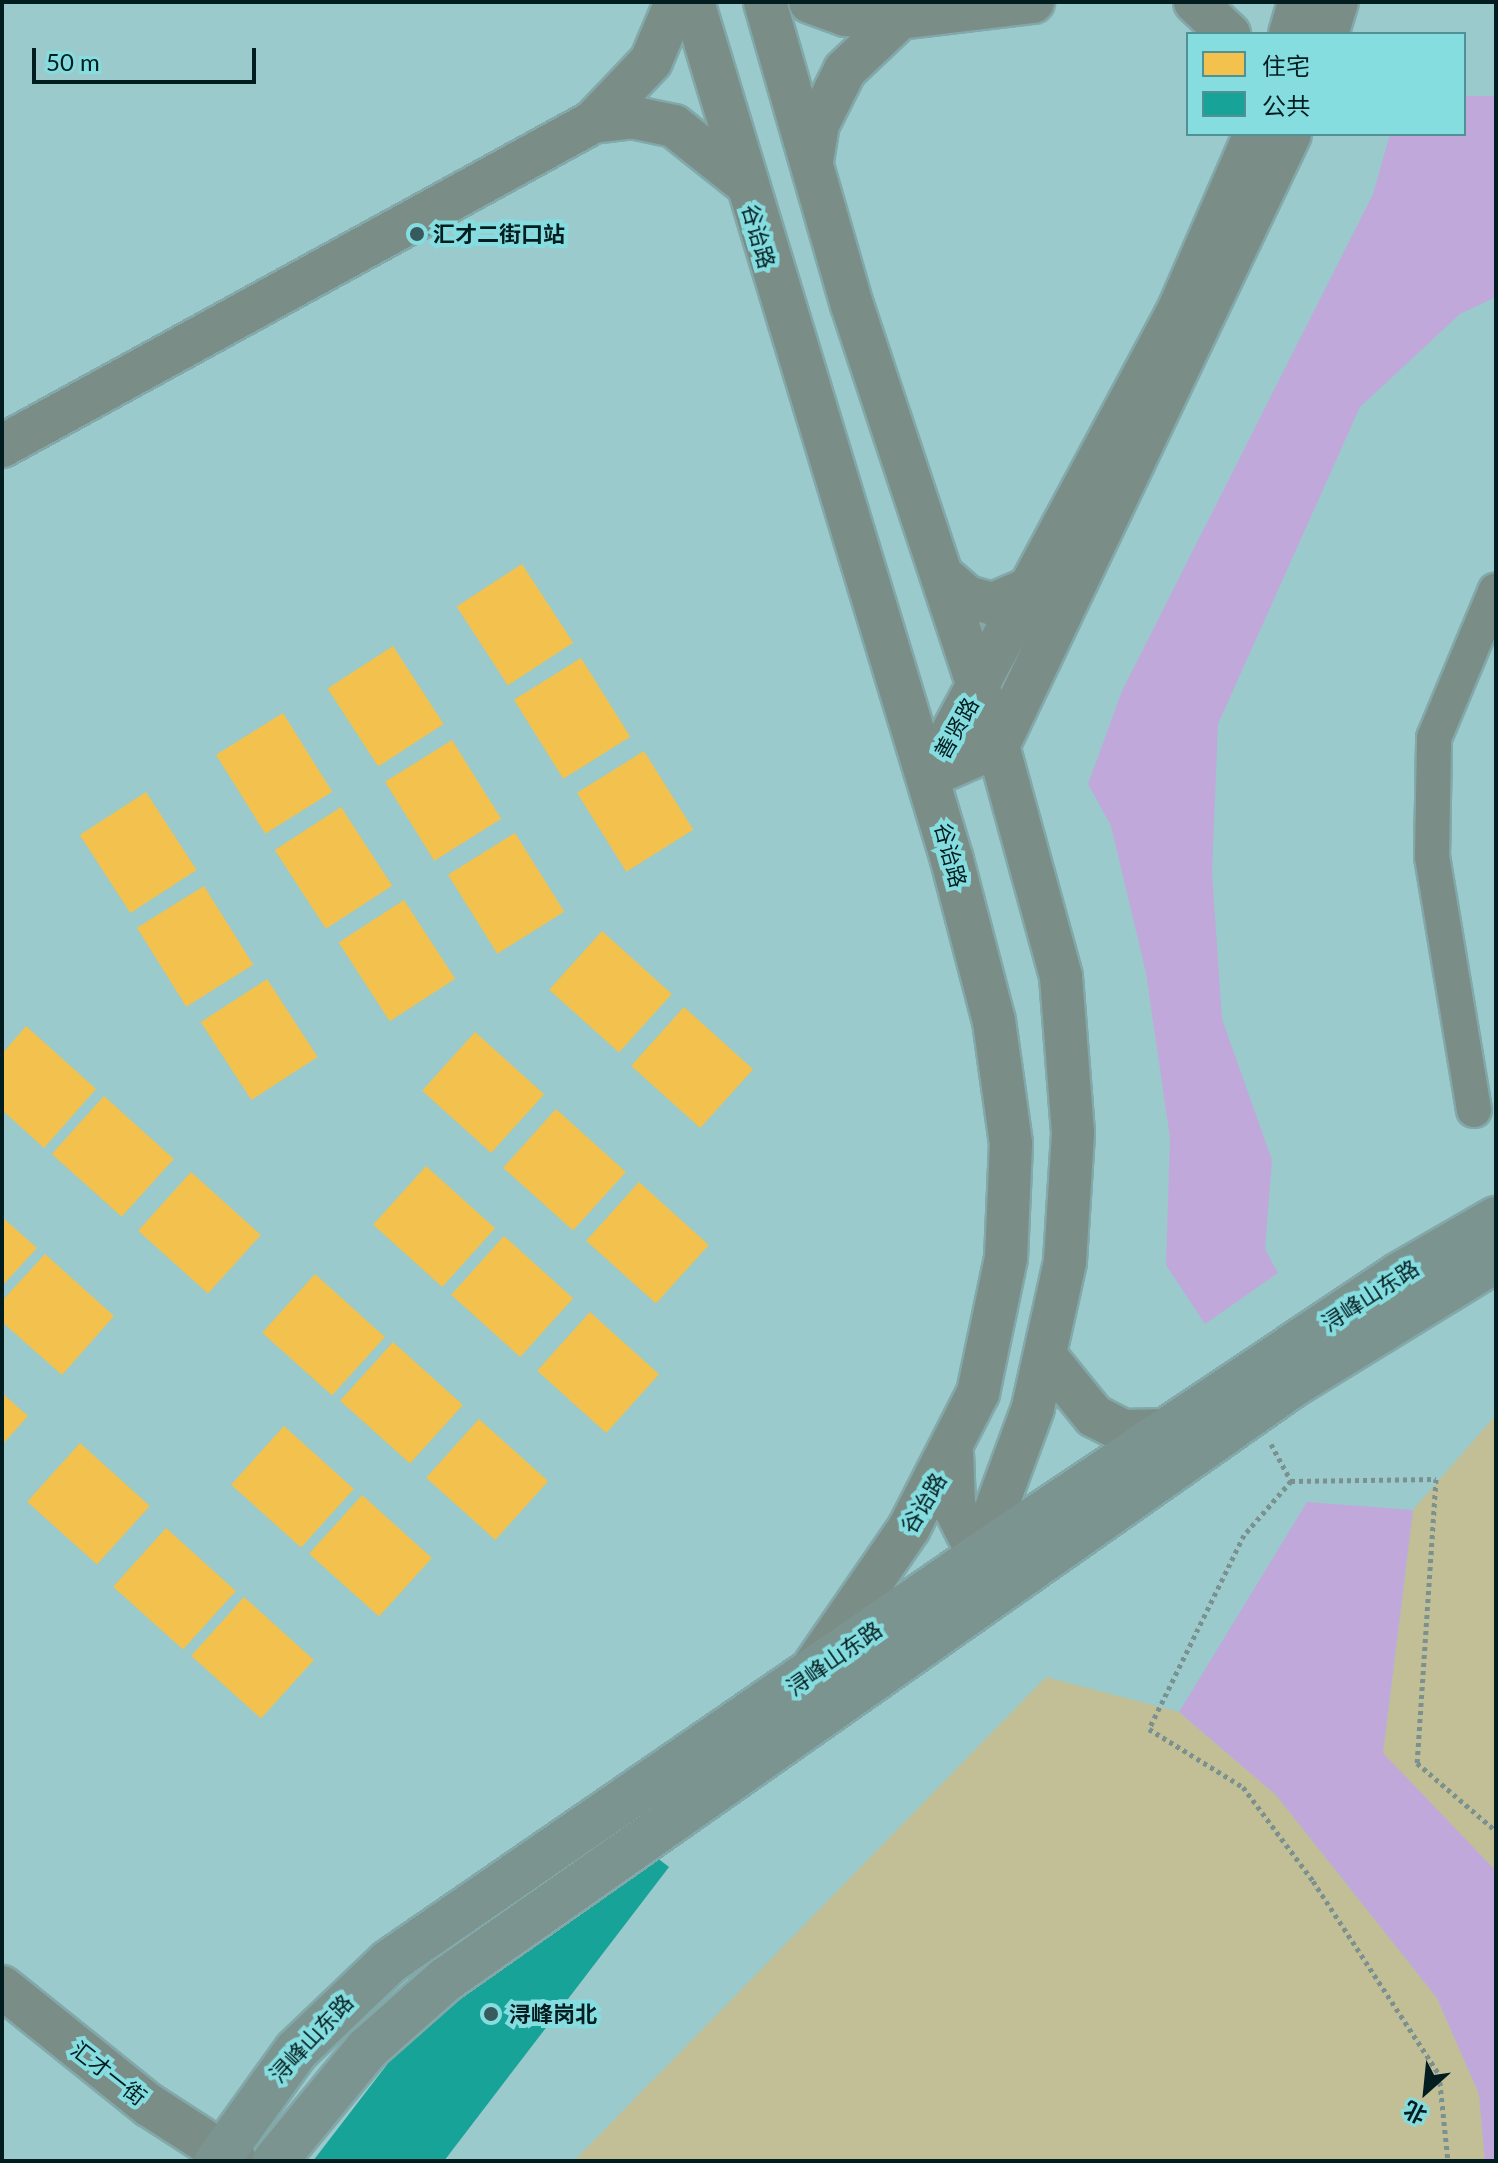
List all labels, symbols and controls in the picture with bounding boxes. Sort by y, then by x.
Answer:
scale bar [36,32,260,82]
legend [1186,32,1466,136]
text: 50 m [46,47,100,76]
text: 住宅 [1262,51,1310,80]
text: 公共 [1262,91,1310,120]
street label: 谷诒路 [737,201,781,271]
place label: 汇才二街口站 [433,221,565,247]
marker: 汇才二街口站 [408,225,426,243]
street label: 善贤路 [928,693,984,763]
street label: 谷诒路 [930,820,972,890]
street label: 浔峰山东路 [1317,1254,1423,1336]
street label: 谷诒路 [895,1468,951,1538]
street label: 浔峰山东路 [781,1616,887,1700]
street label: 浔峰山东路 [264,1989,358,2087]
place label: 浔峰岗北 [509,2001,597,2027]
marker: 浔峰岗北 [480,2003,502,2025]
street label: 汇才一街 [66,2036,152,2110]
north arrow [1386,2051,1466,2131]
text: 北 [1399,2096,1431,2130]

